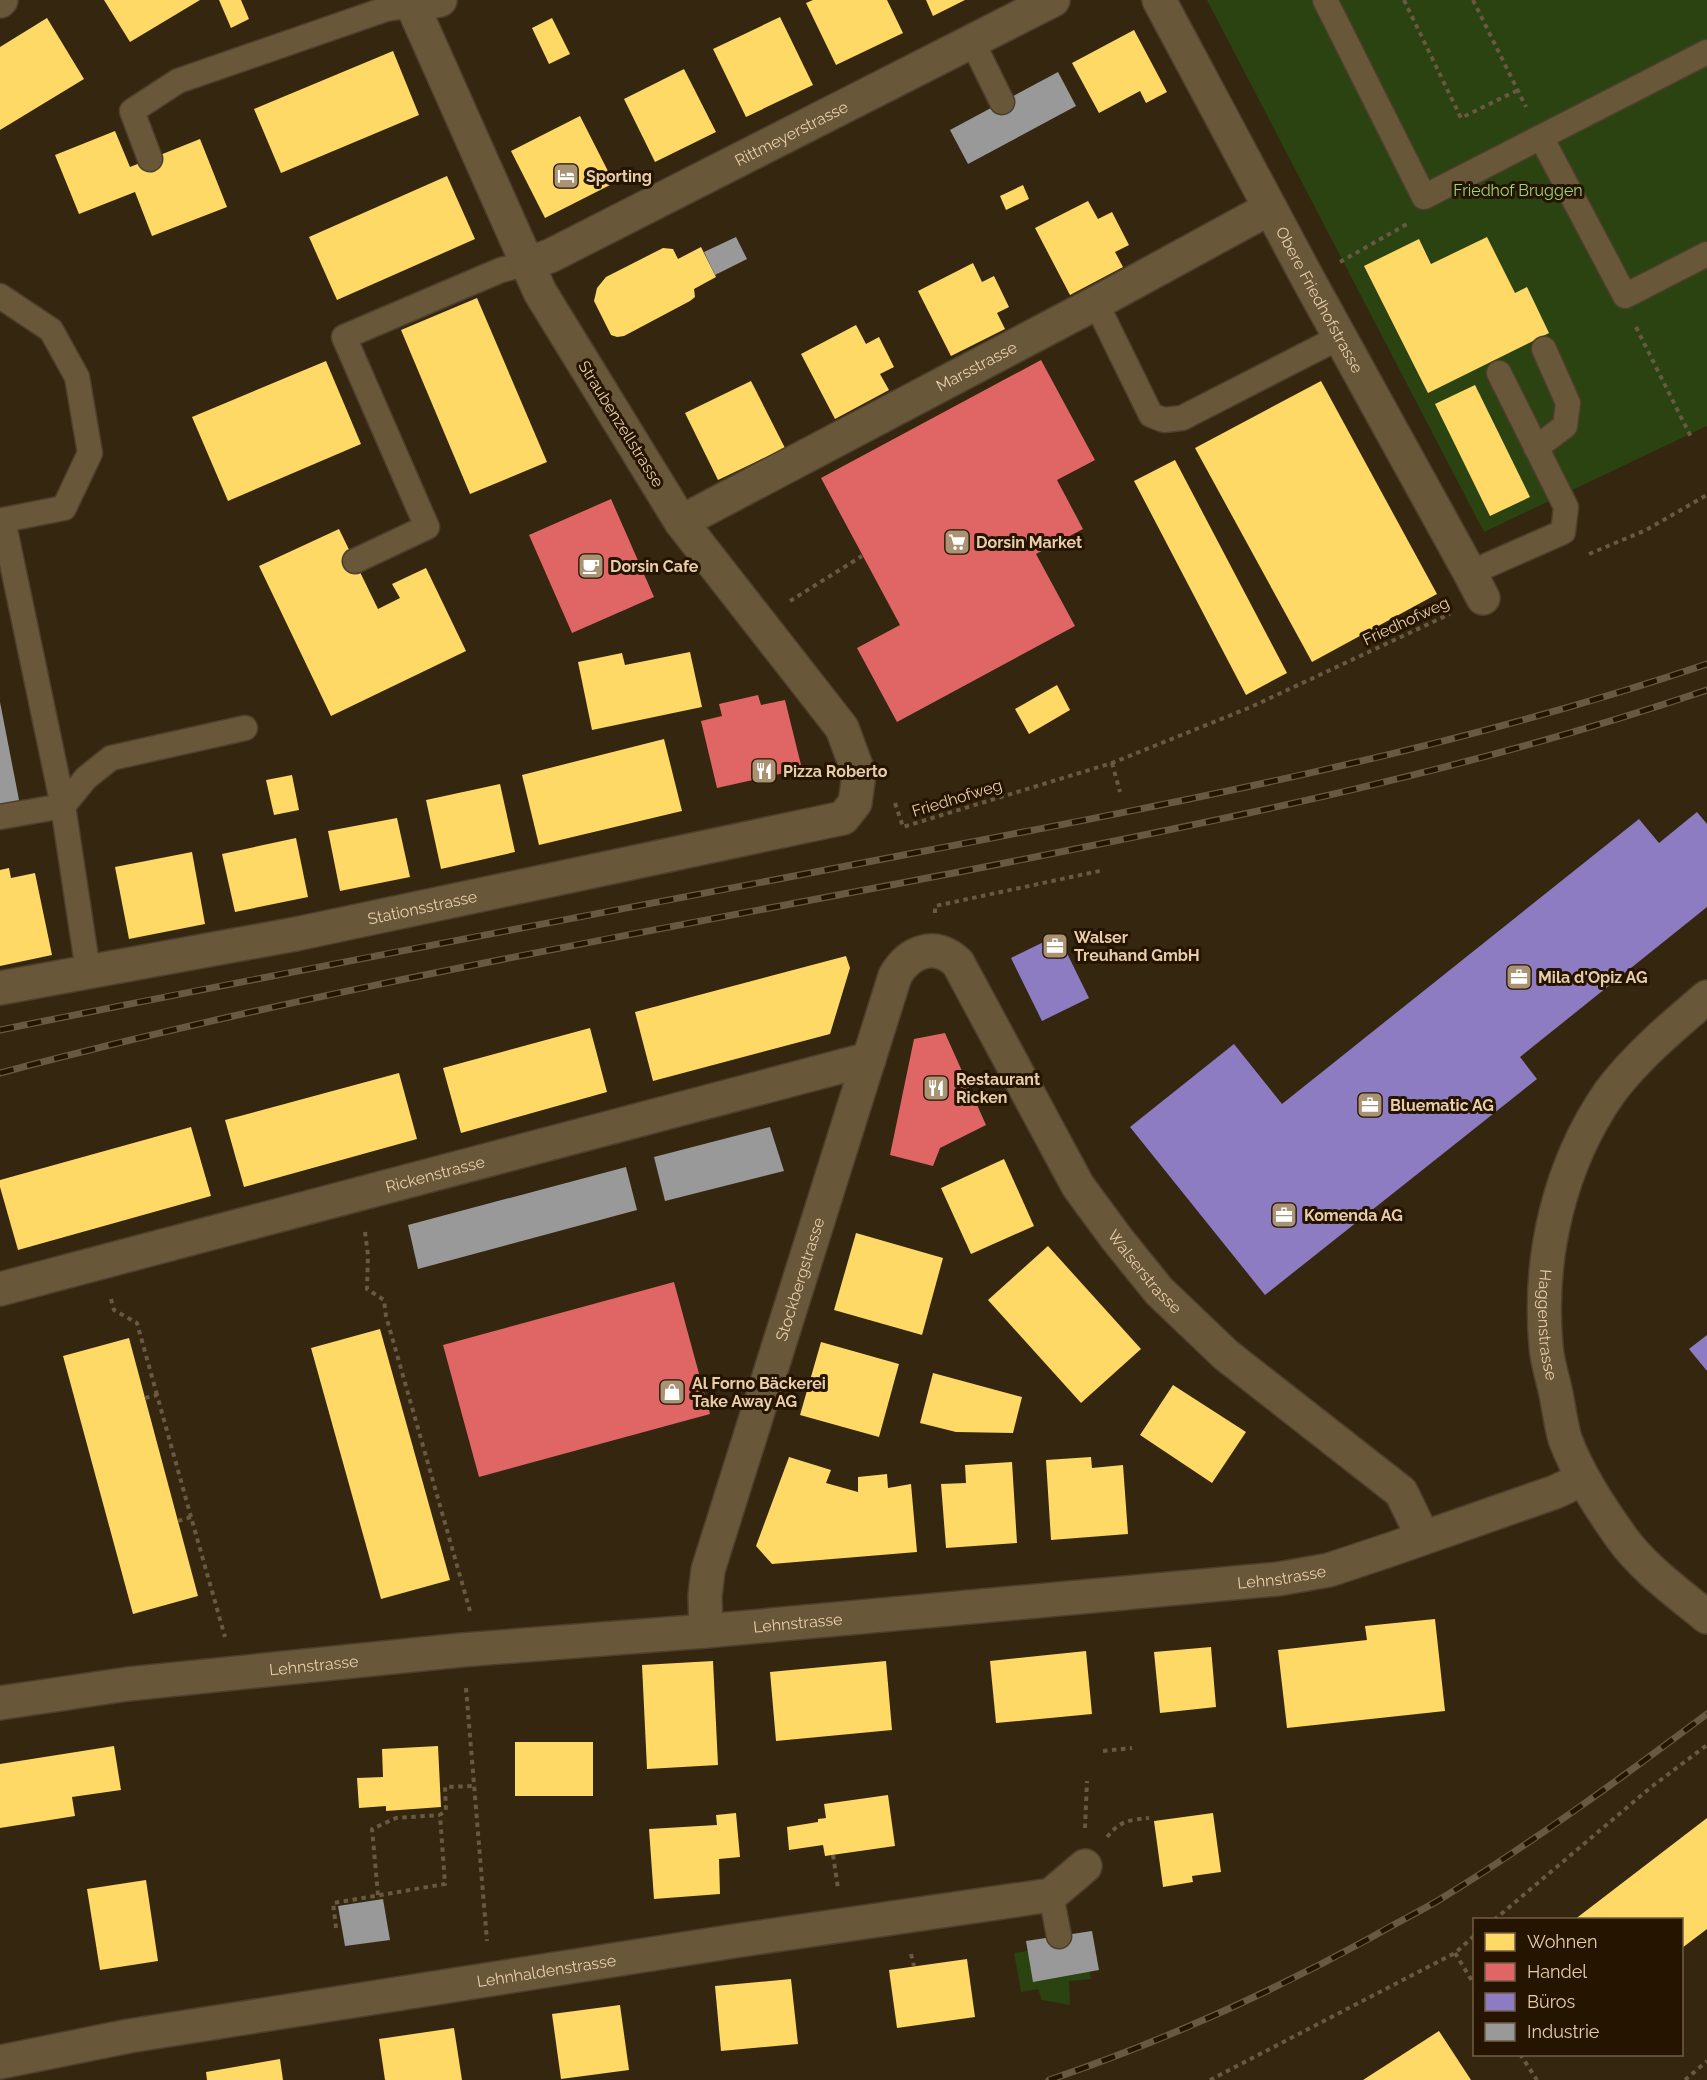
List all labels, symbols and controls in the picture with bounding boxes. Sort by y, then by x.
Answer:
street label: Rittmeyerstrasse [732,97,851,170]
hotel icon: Sporting [551,161,581,191]
place label: Sporting [586,167,652,186]
park label: Friedhof Bruggen [1453,181,1583,200]
street label: Obere Friedhofstrasse [1272,223,1367,376]
street label: Marsstrasse [933,337,1020,395]
street label: Straubenzellstrasse [574,357,668,491]
supermarket icon: Dorsin Market [942,527,972,557]
place label: Dorsin Market [976,533,1082,552]
cafe icon: Dorsin Cafe [576,551,606,581]
place label: Dorsin Cafe [610,557,699,576]
street label: Friedhofweg [1360,593,1452,649]
restaurant icon: Pizza Roberto [749,756,779,786]
place label: Pizza Roberto [783,762,888,781]
street label: Friedhofweg [910,775,1004,821]
street label: Stationsstrasse [366,886,479,928]
place label: Walser Treuhand GmbH [1074,928,1200,965]
office icon: Walser Treuhand GmbH [1040,931,1070,961]
office icon: Mila d'Opiz AG [1504,962,1534,992]
place label: Mila d'Opiz AG [1538,968,1648,987]
place label: Restaurant Ricken [956,1070,1040,1107]
restaurant icon: Restaurant Ricken [921,1073,951,1103]
office icon: Bluematic AG [1355,1090,1385,1120]
place label: Bluematic AG [1390,1096,1494,1115]
street label: Rickenstrasse [383,1152,487,1196]
office icon: Komenda AG [1269,1200,1299,1230]
place label: Komenda AG [1304,1206,1403,1225]
street label: Stockbergstrasse [771,1215,828,1343]
street label: Walserstrasse [1104,1226,1186,1317]
street label: Haggenstrasse [1535,1268,1562,1382]
place label: Al Forno Bäckerei Take Away AG [692,1374,826,1411]
shop icon: Al Forno Bäckerei Take Away AG [657,1377,687,1407]
street label: Lehnstrasse [1236,1561,1327,1592]
street label: Lehnstrasse [752,1609,843,1636]
street label: Lehnstrasse [268,1651,359,1679]
legend [1473,1918,1683,2056]
text: Wohnen [1527,1931,1597,1952]
street label: Lehnhaldenstrasse [475,1950,617,1991]
text: Handel [1527,1961,1587,1982]
text: Büros [1527,1991,1575,2012]
text: Industrie [1527,2021,1600,2042]

